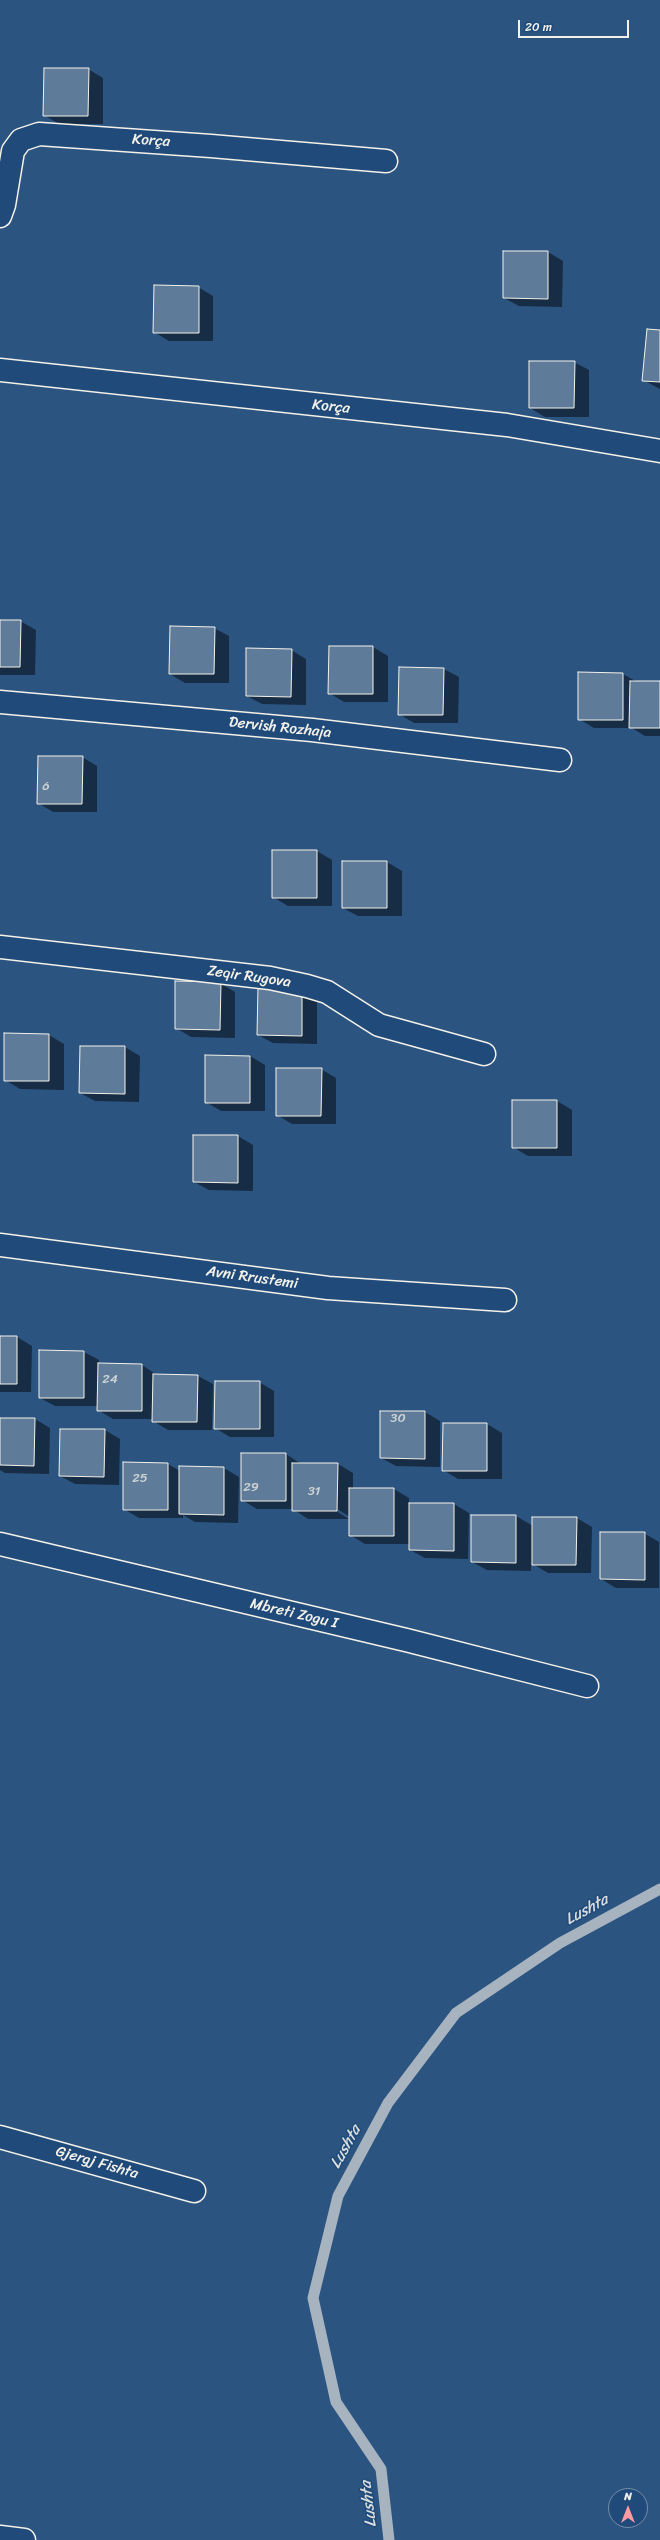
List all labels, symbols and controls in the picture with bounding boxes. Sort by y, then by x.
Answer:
scale bar [520,12,631,38]
text: 20 m [525,16,552,38]
street label: Korça [131,131,171,151]
street label: Korça [311,396,351,418]
street label: Dervish Rozhaja [228,714,332,742]
house number: 6 [42,779,50,795]
street label: Zeqir Rugova [206,962,292,992]
street label: Avni Rrustemi [205,1263,299,1293]
house number: 24 [102,1372,118,1388]
house number: 30 [390,1411,406,1427]
house number: 25 [132,1471,148,1487]
house number: 29 [243,1480,259,1496]
house number: 31 [308,1484,320,1500]
street label: Mbreti Zogu I [248,1595,340,1633]
water label: Lushta [562,1890,612,1930]
water label: Lushta [326,2122,366,2172]
street label: Gjergj Fishta [54,2143,140,2183]
water label: Lushta [357,2480,381,2528]
text: N [624,2487,632,2506]
north arrow [608,2488,648,2528]

